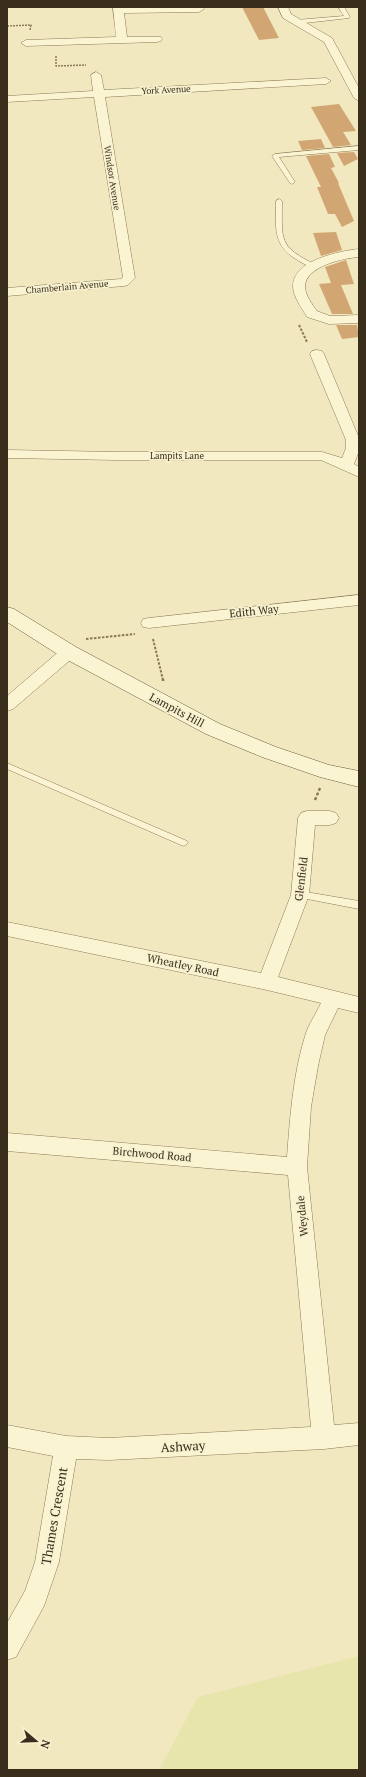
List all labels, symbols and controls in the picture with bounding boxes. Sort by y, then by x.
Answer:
street label: York Avenue [141,83,192,97]
street label: Windsor Avenue [101,145,123,212]
street label: Chamberlain Avenue [25,277,109,297]
street label: Lampits Lane [150,450,204,462]
street label: Edith Way [229,601,280,621]
street label: Lampits Hill [147,690,207,730]
street label: Glenfield [291,856,311,902]
street label: Wheatley Road [146,951,220,979]
street label: Birchwood Road [112,1144,192,1164]
street label: Weydale [293,1194,311,1237]
street label: Ashway [160,1436,206,1456]
street label: Thames Crescent [37,1465,72,1566]
north arrow [16,1721,56,1761]
text: N [37,1738,53,1751]

